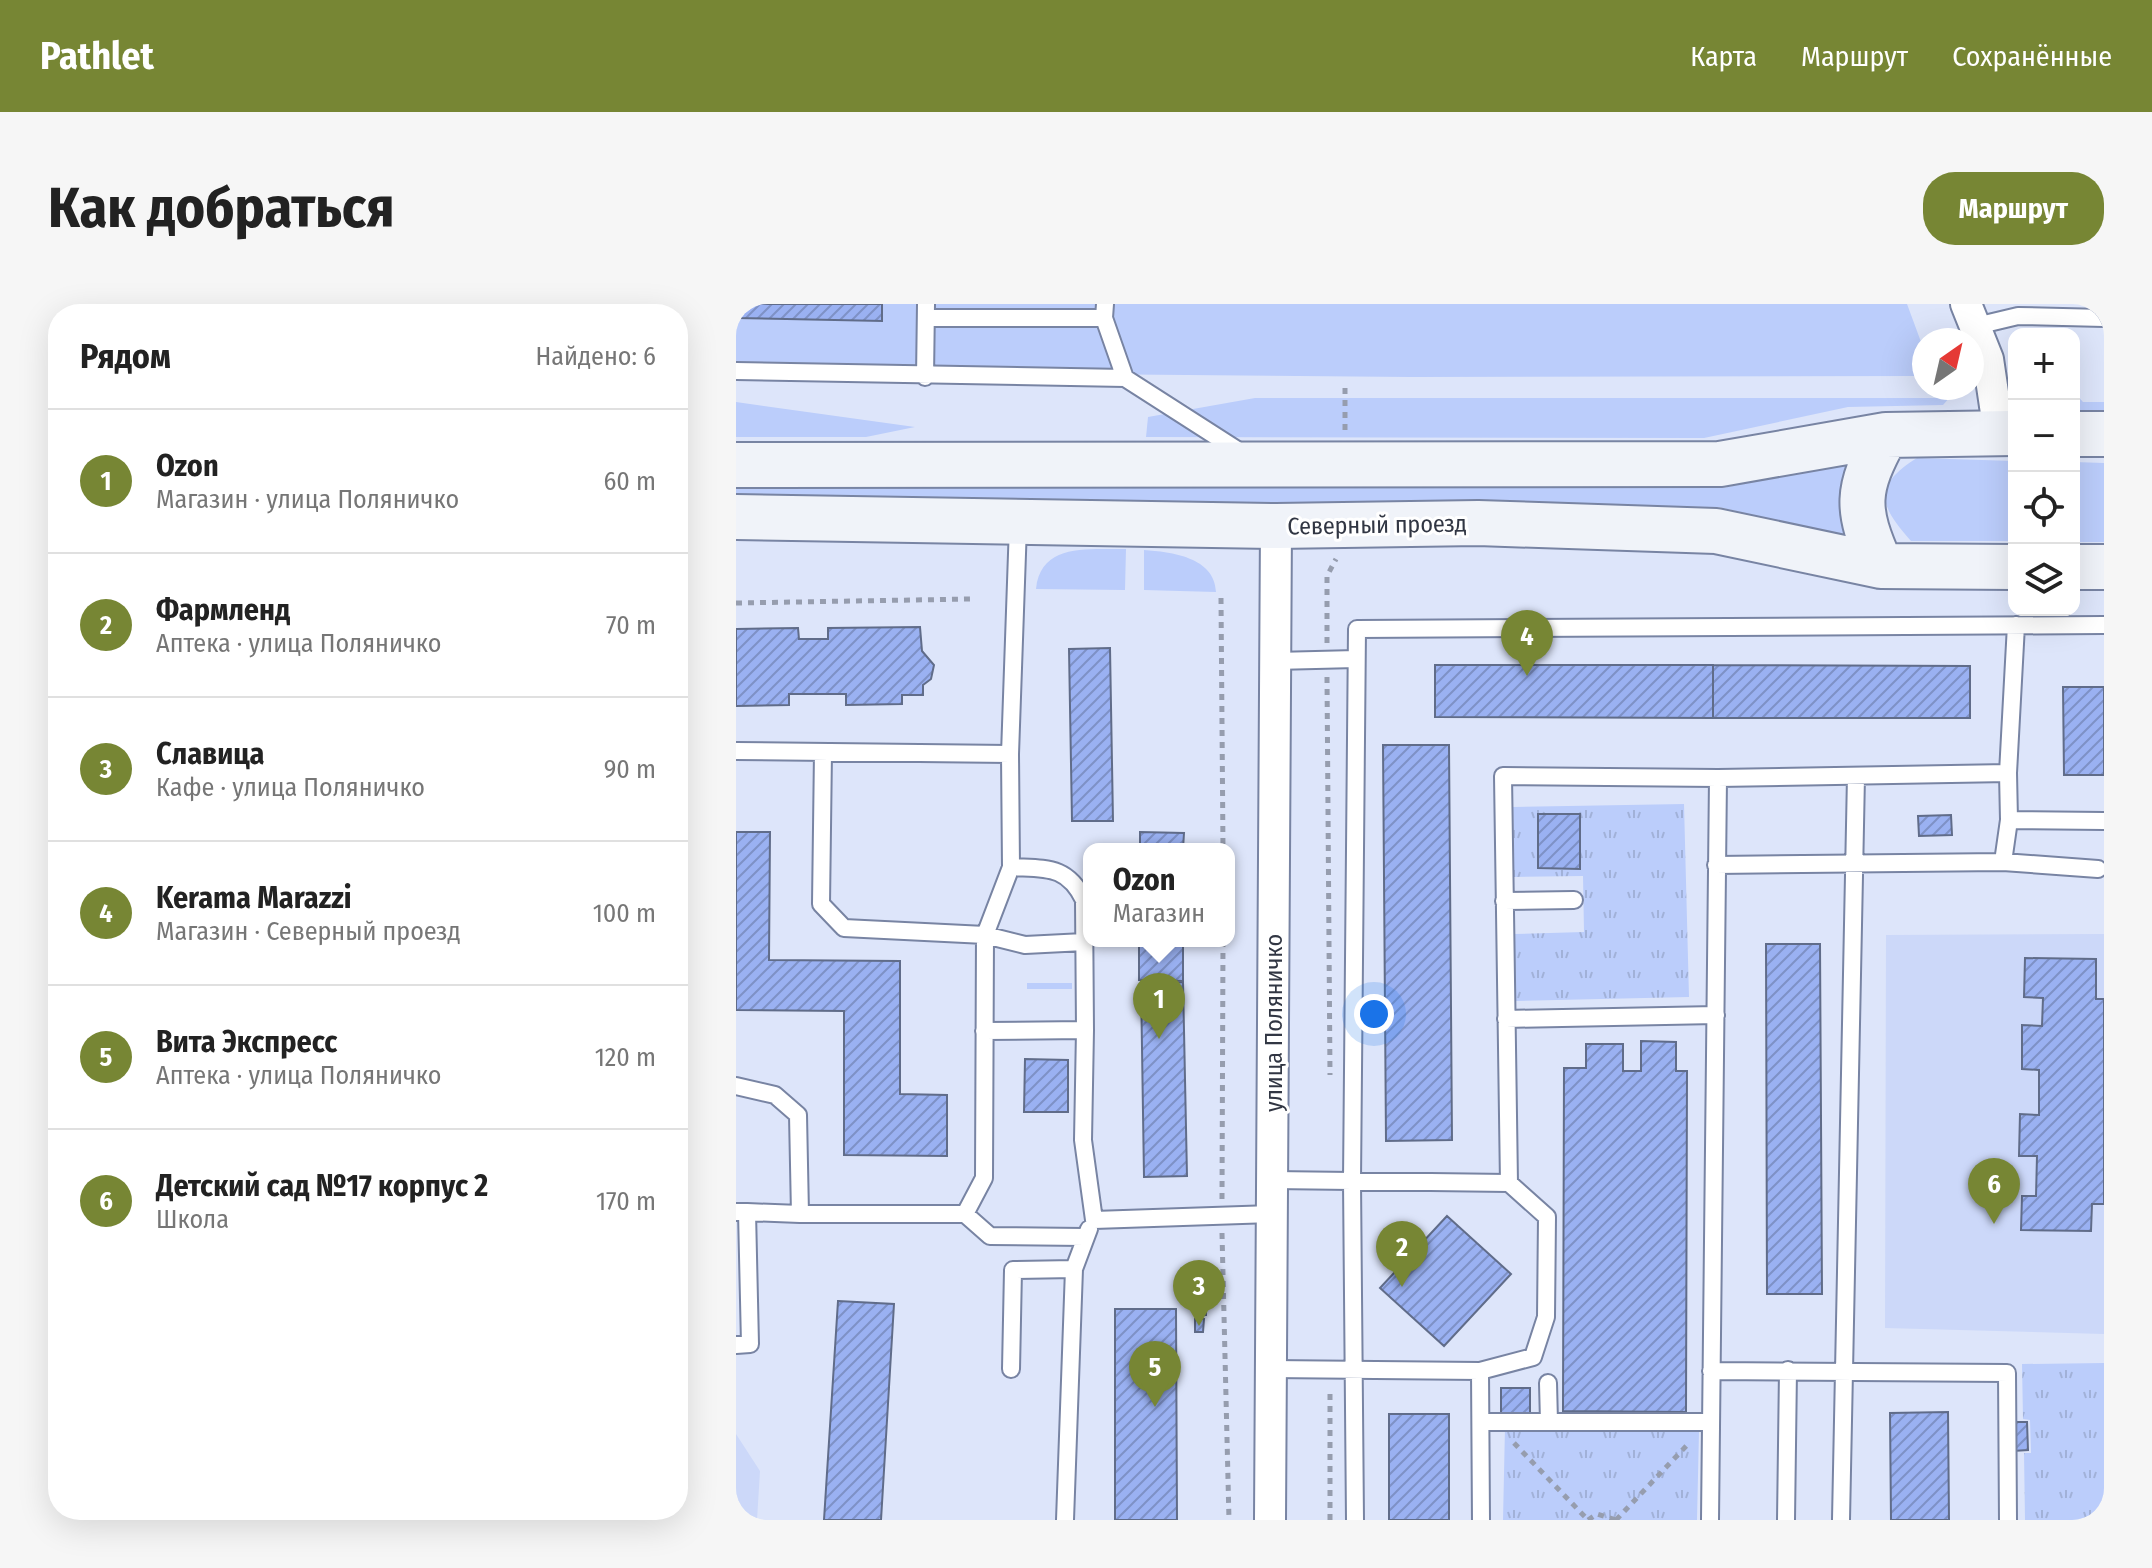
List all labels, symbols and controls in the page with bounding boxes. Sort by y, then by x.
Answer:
text: Pathlet [40,33,154,79]
text: Карта [1690,40,1757,73]
text: Маршрут [1801,40,1908,73]
text: Сохранённые [1952,40,2112,73]
button: Маршрут [1923,172,2104,245]
text: Как добраться [48,175,394,242]
north arrow [1912,328,1984,400]
map controls [2008,328,2080,616]
button: + [2008,328,2080,400]
text: Рядом [80,336,171,377]
text: Найдено: 6 [536,341,656,372]
button: − [2008,400,2080,472]
text: Ozon [156,448,219,484]
text: 1 [101,466,112,497]
text: 60 m [603,466,656,497]
button: locate [2008,472,2080,544]
text: Магазин · улица Поляничко [156,484,459,515]
street label: Северный проезд [1287,509,1467,541]
button: layers [2008,544,2080,616]
text: Фармленд [156,592,290,628]
text: 2 [100,610,112,641]
text: 70 m [606,610,656,641]
pin: 4 [1501,610,1553,676]
text: Аптека · улица Поляничко [156,628,441,659]
text: Славица [156,736,264,772]
text: 3 [100,754,112,785]
text: 90 m [604,754,656,785]
text: Кафе · улица Поляничко [156,772,425,803]
popup [1083,843,1235,947]
text: Ozon [1113,862,1175,898]
text: Kerama Marazzi [156,880,352,916]
text: 4 [99,898,113,929]
text: 100 m [593,898,656,929]
text: Магазин [1113,898,1205,929]
text: Магазин · Северный проезд [156,916,461,947]
street label: улица Поляничко [1260,934,1288,1112]
pin: 1 [1133,973,1185,1039]
your location [1354,994,1394,1034]
text: Вита Экспресс [156,1024,337,1060]
text: 5 [100,1042,112,1073]
text: 120 m [595,1042,656,1073]
text: Аптека · улица Поляничко [156,1060,441,1091]
pin: 6 [1968,1158,2020,1224]
text: Детский сад №17 корпус 2 [156,1168,488,1204]
text: 6 [99,1186,113,1217]
text: 170 m [596,1186,656,1217]
text: Школа [156,1204,229,1235]
pin: 2 [1376,1221,1428,1287]
pin: 3 [1173,1260,1225,1326]
pin: 5 [1129,1341,1181,1407]

